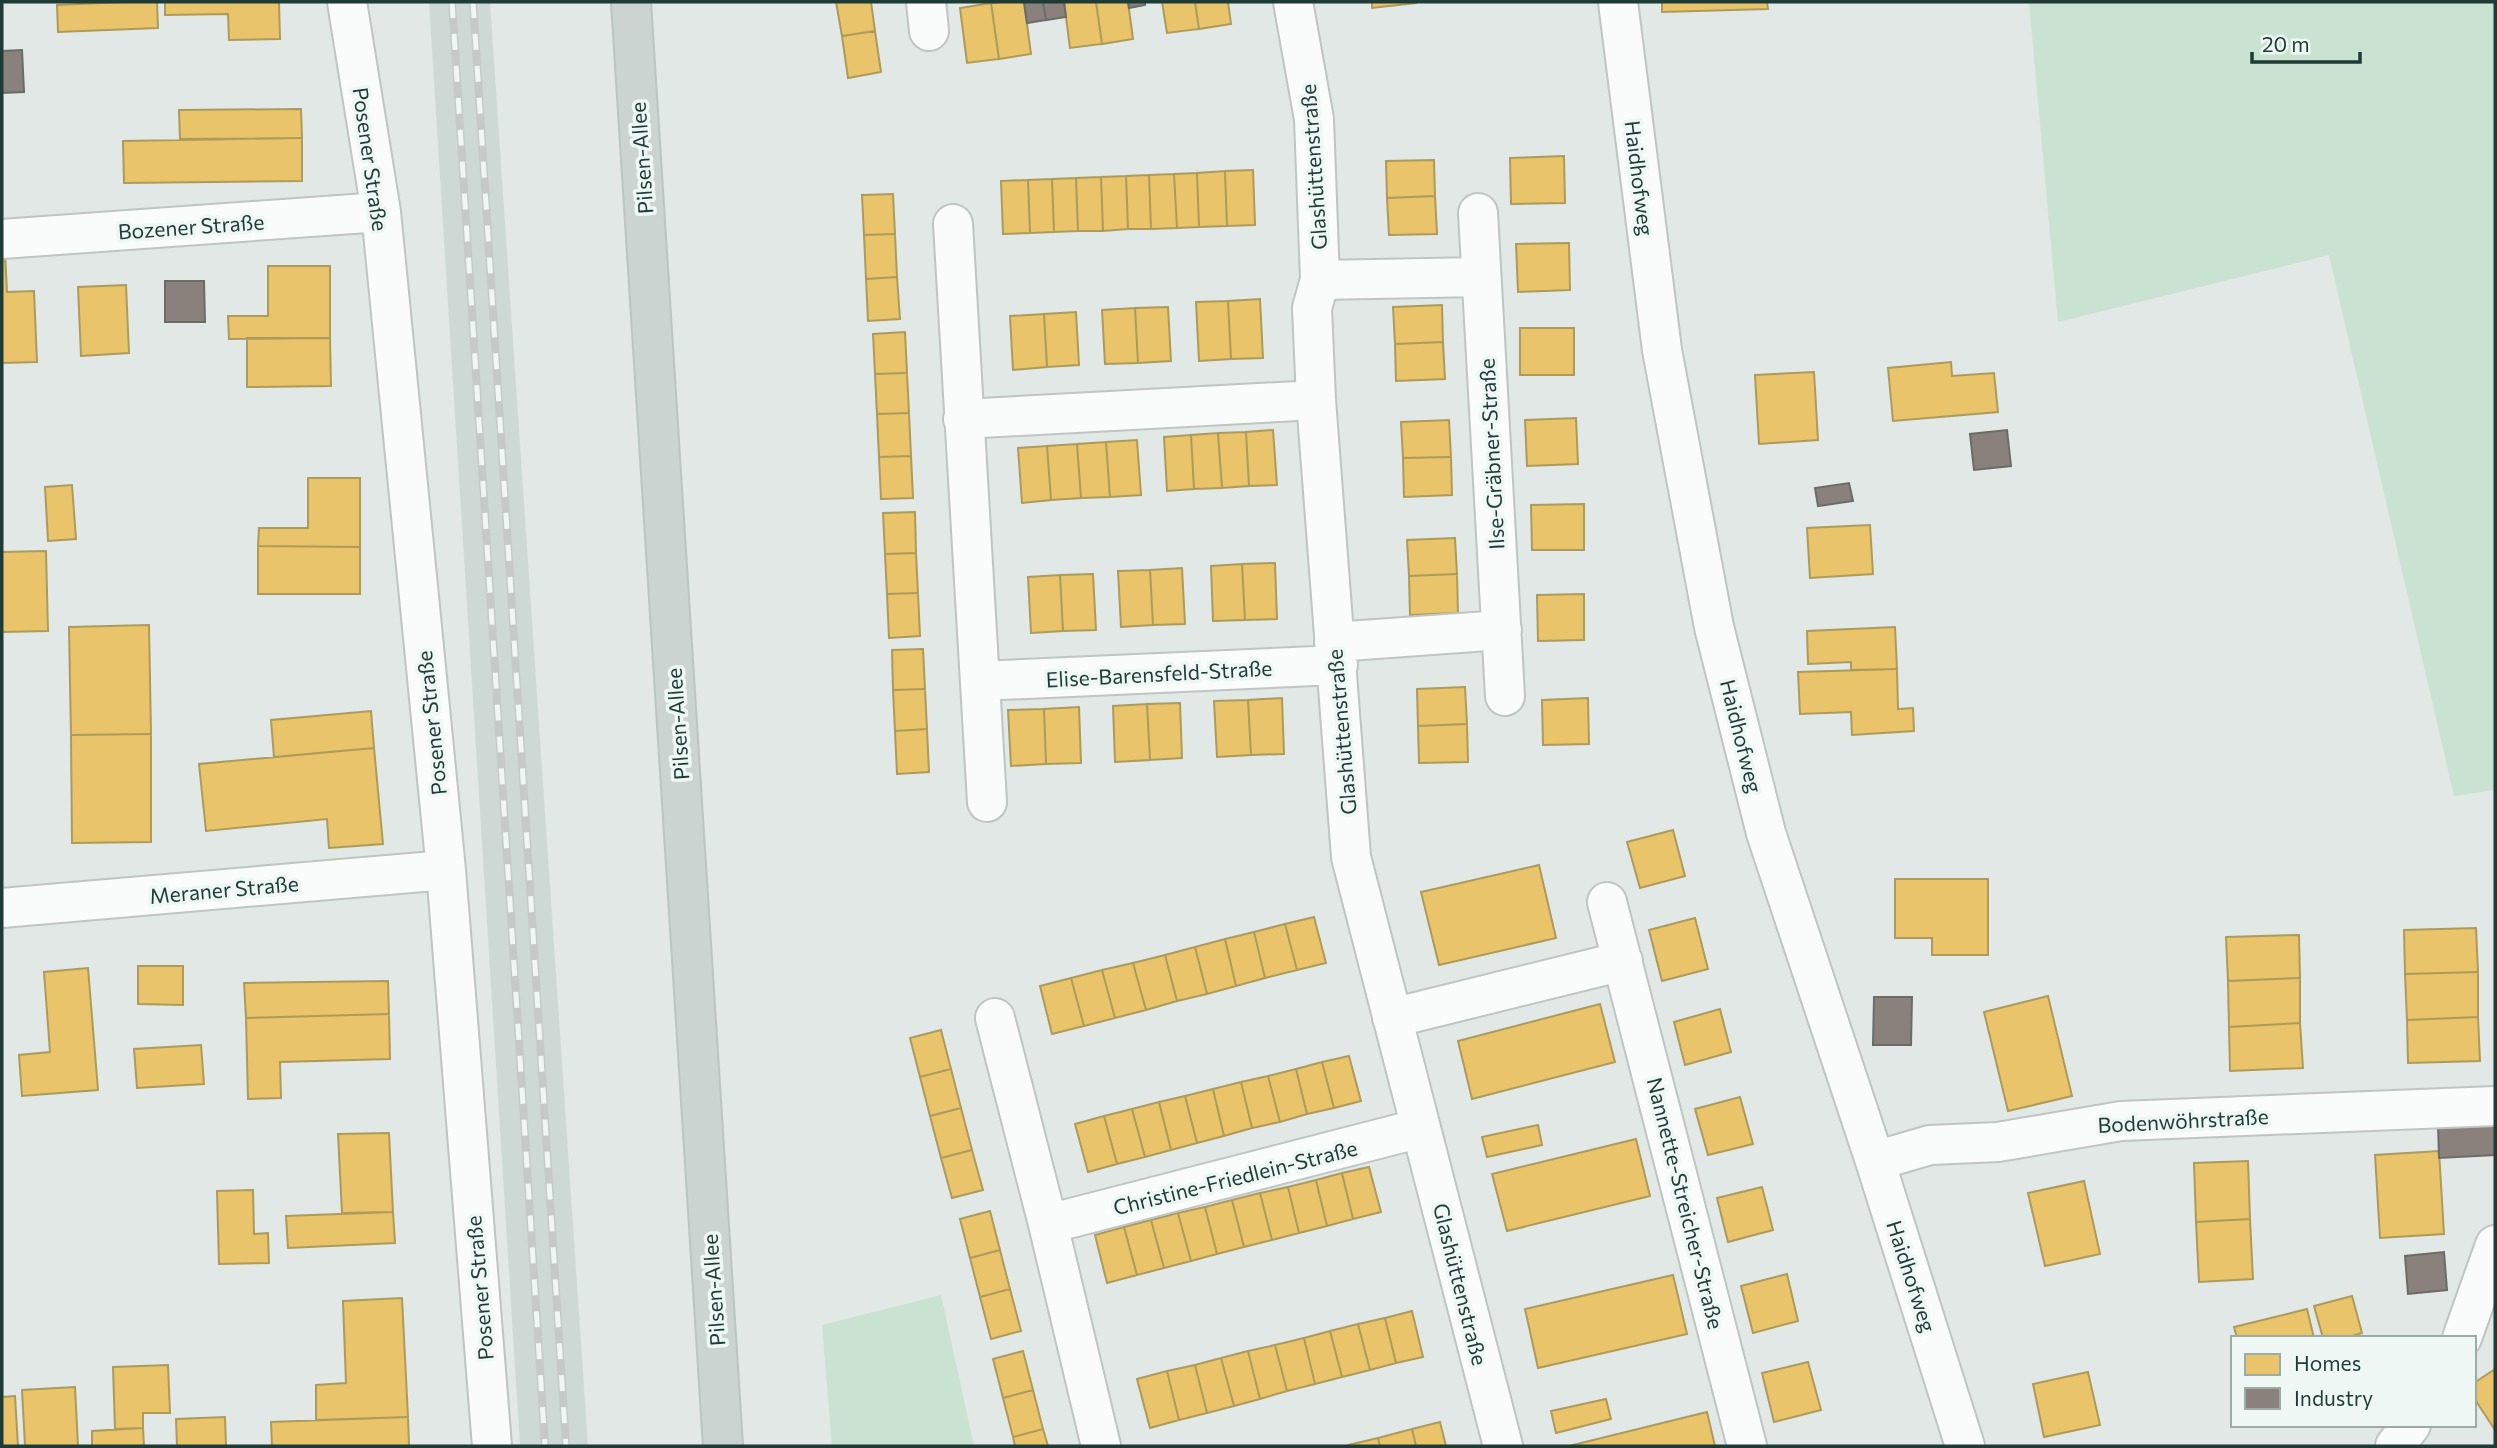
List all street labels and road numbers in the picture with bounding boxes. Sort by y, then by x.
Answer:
street label: Glashüttenstraße [1295,83,1331,251]
street label: Posener Straße [349,85,393,233]
street label: Pilsen-Allee [625,101,657,215]
street label: Haidhofweg [1621,119,1659,237]
street label: Bozener Straße [117,208,265,244]
street label: Ilse-Gräbner-Straße [1474,358,1508,550]
street label: Glashüttenstraße [1321,648,1361,816]
street label: Posener Straße [411,650,451,796]
street label: Elise-Barensfeld-Straße [1045,655,1273,691]
street label: Pilsen-Allee [661,667,693,781]
street label: Haidhofweg [1716,677,1768,795]
street label: Meraner Straße [148,870,300,908]
street label: Nannette-Streicher-Straße [1643,1075,1729,1331]
street label: Bodenwöhrstraße [2097,1103,2269,1137]
street label: Christine-Friedlein-Straße [1110,1135,1360,1219]
street label: Glashüttenstraße [1429,1200,1493,1368]
street label: Posener Straße [460,1215,498,1361]
street label: Haidhofweg [1882,1217,1942,1335]
street label: Pilsen-Allee [697,1233,729,1347]

